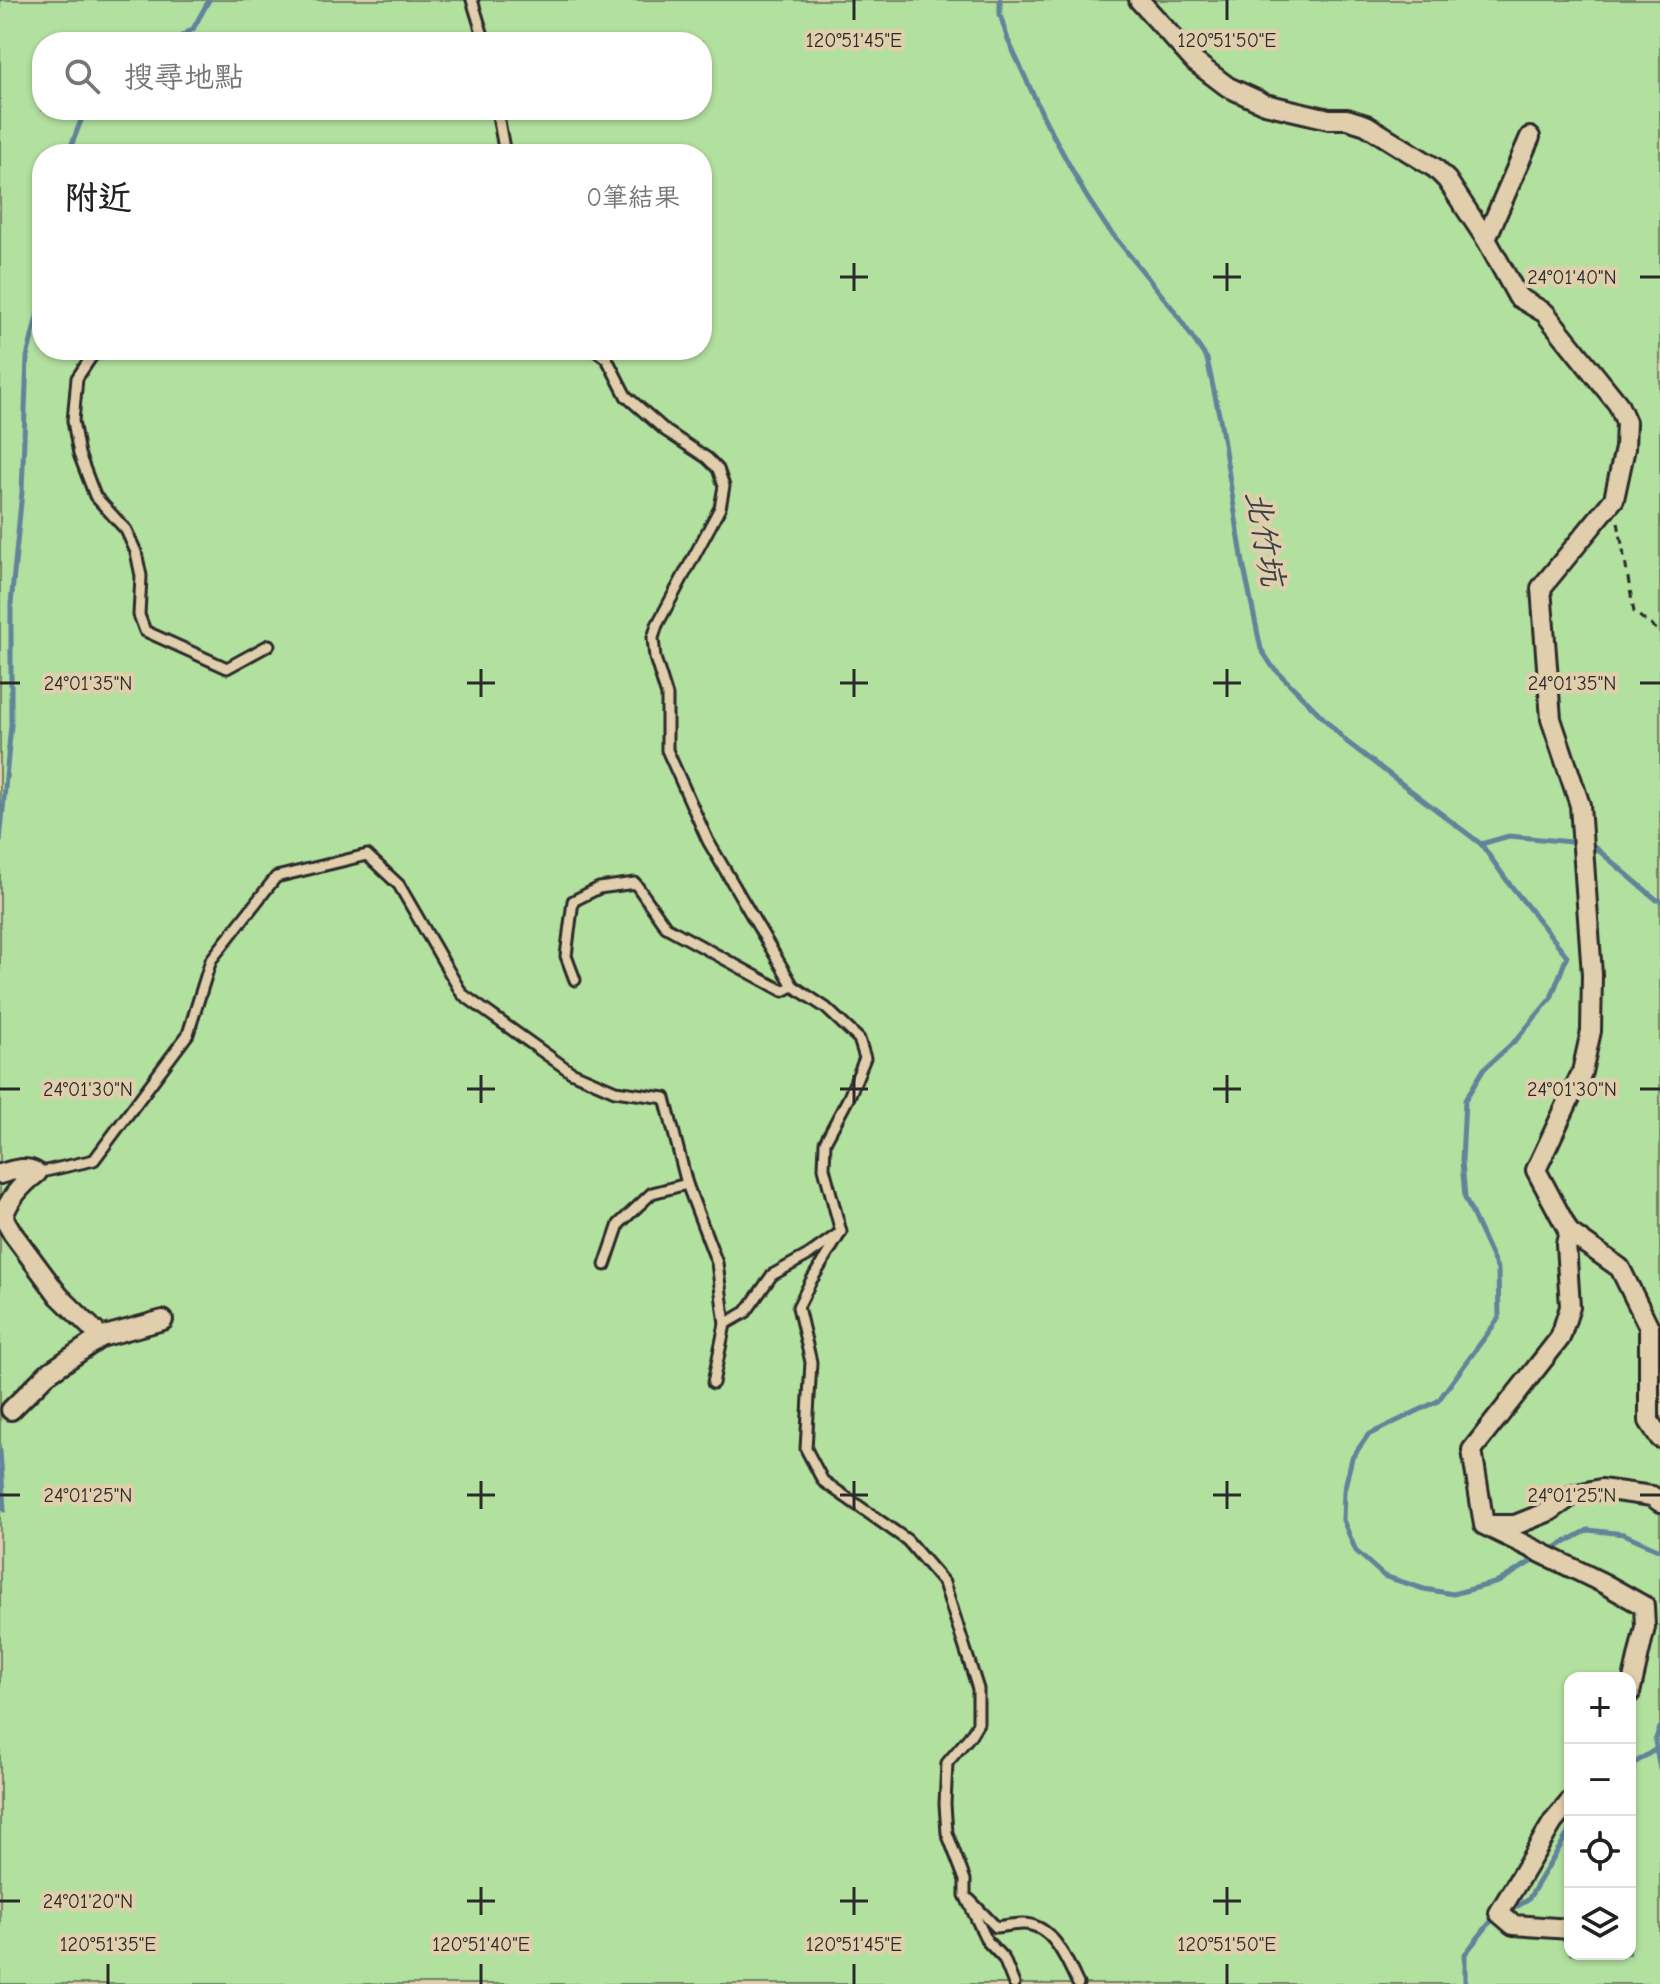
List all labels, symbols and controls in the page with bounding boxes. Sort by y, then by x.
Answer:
text: 120°51'45"E [806,29,902,52]
text: 120°51'50"E [1178,29,1276,52]
search box [32,32,712,120]
icon: search [60,54,104,98]
text: 搜尋地點 [124,60,244,95]
text: 附近 [64,178,132,218]
text: 0筆結果 [586,183,680,213]
text: 24°01'40"N [1527,266,1617,289]
water label: 北竹坑 [1238,488,1292,591]
text: 24°01'35"N [44,672,132,695]
text: 24°01'35"N [1528,672,1616,695]
text: 24°01'30"N [43,1078,133,1101]
text: 24°01'30"N [1527,1078,1617,1101]
text: 24°01'25"N [44,1484,132,1507]
text: 24°01'25"N [1528,1484,1616,1507]
map controls [1564,1672,1636,1960]
button: + [1564,1672,1636,1744]
button: − [1564,1744,1636,1816]
button: locate [1564,1816,1636,1888]
button: layers [1564,1888,1636,1960]
text: 24°01'20"N [43,1890,133,1913]
text: 120°51'35"E [60,1933,156,1956]
text: 120°51'40"E [432,1933,530,1956]
text: 120°51'45"E [806,1933,902,1956]
text: 120°51'50"E [1178,1933,1276,1956]

